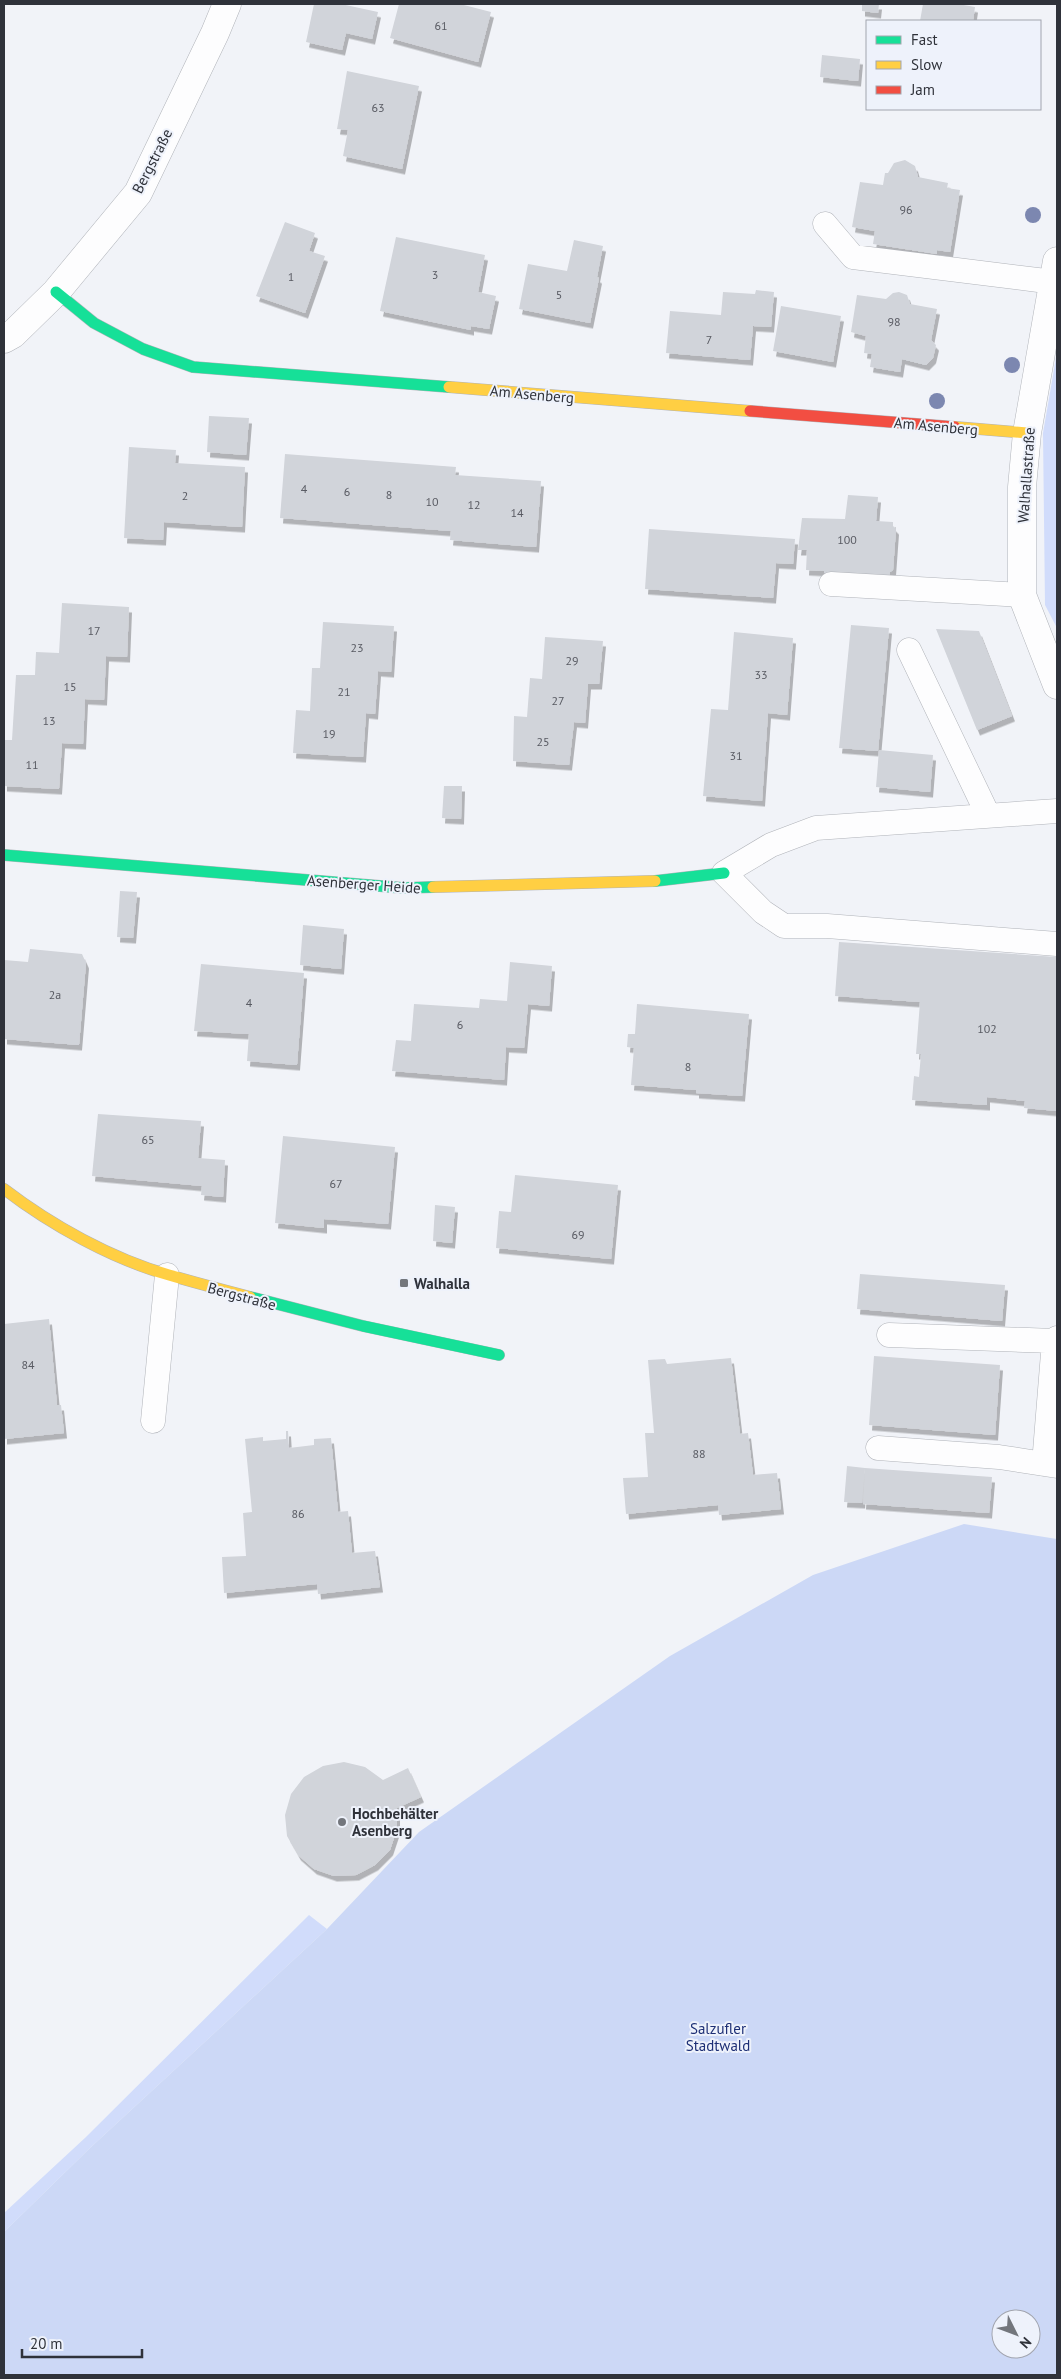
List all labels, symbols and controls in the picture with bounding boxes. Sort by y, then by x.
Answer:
house number: 61 [434,18,448,33]
legend [866,20,1041,110]
text: Fast [911,30,938,49]
text: Slow [911,55,942,74]
text: Jam [910,80,935,99]
house number: 63 [371,100,385,115]
street label: Bergstraße [128,126,176,196]
house number: 96 [899,202,913,217]
house number: 3 [432,267,438,282]
house number: 1 [288,269,294,284]
house number: 5 [556,287,562,302]
house number: 98 [887,314,901,329]
house number: 7 [706,332,712,347]
street label: Am Asenberg [489,381,575,407]
street label: Am Asenberg [893,413,979,439]
street label: Walhallastraße [1013,426,1039,524]
house number: 4 [301,481,308,496]
house number: 6 [344,484,350,499]
house number: 8 [386,487,392,502]
house number: 2 [182,488,188,503]
house number: 10 [425,494,439,509]
house number: 12 [467,497,481,512]
house number: 14 [510,505,524,520]
house number: 100 [837,532,857,547]
house number: 17 [87,623,101,638]
house number: 23 [350,640,364,655]
house number: 29 [565,653,579,668]
house number: 33 [754,667,768,682]
house number: 15 [63,679,77,694]
house number: 21 [337,684,351,699]
house number: 27 [551,693,565,708]
house number: 13 [42,713,56,728]
house number: 19 [322,726,336,741]
house number: 25 [536,734,550,749]
house number: 31 [729,748,743,763]
house number: 11 [25,757,39,772]
street label: Asenberger Heide [307,871,421,897]
house number: 2a [49,987,61,1002]
house number: 4 [246,995,253,1010]
house number: 6 [457,1017,463,1032]
house number: 102 [977,1021,997,1036]
house number: 8 [685,1059,691,1074]
house number: 65 [141,1132,155,1147]
house number: 67 [329,1176,343,1191]
house number: 69 [571,1227,585,1242]
place label: Walhalla [414,1274,470,1293]
marker: Walhalla [398,1277,410,1289]
street label: Bergstraße [206,1278,278,1314]
house number: 84 [21,1357,35,1372]
house number: 88 [692,1446,706,1461]
house number: 86 [291,1506,305,1521]
place label: Hochbehälter Asenberg [352,1804,439,1840]
marker: Hochbehälter Asenberg [336,1816,348,1828]
park label: Salzufler Stadtwald [686,2019,750,2055]
north arrow [991,2309,1041,2359]
scale bar [22,2326,142,2358]
text: N [1016,2333,1035,2352]
text: 20 m [30,2334,63,2353]

